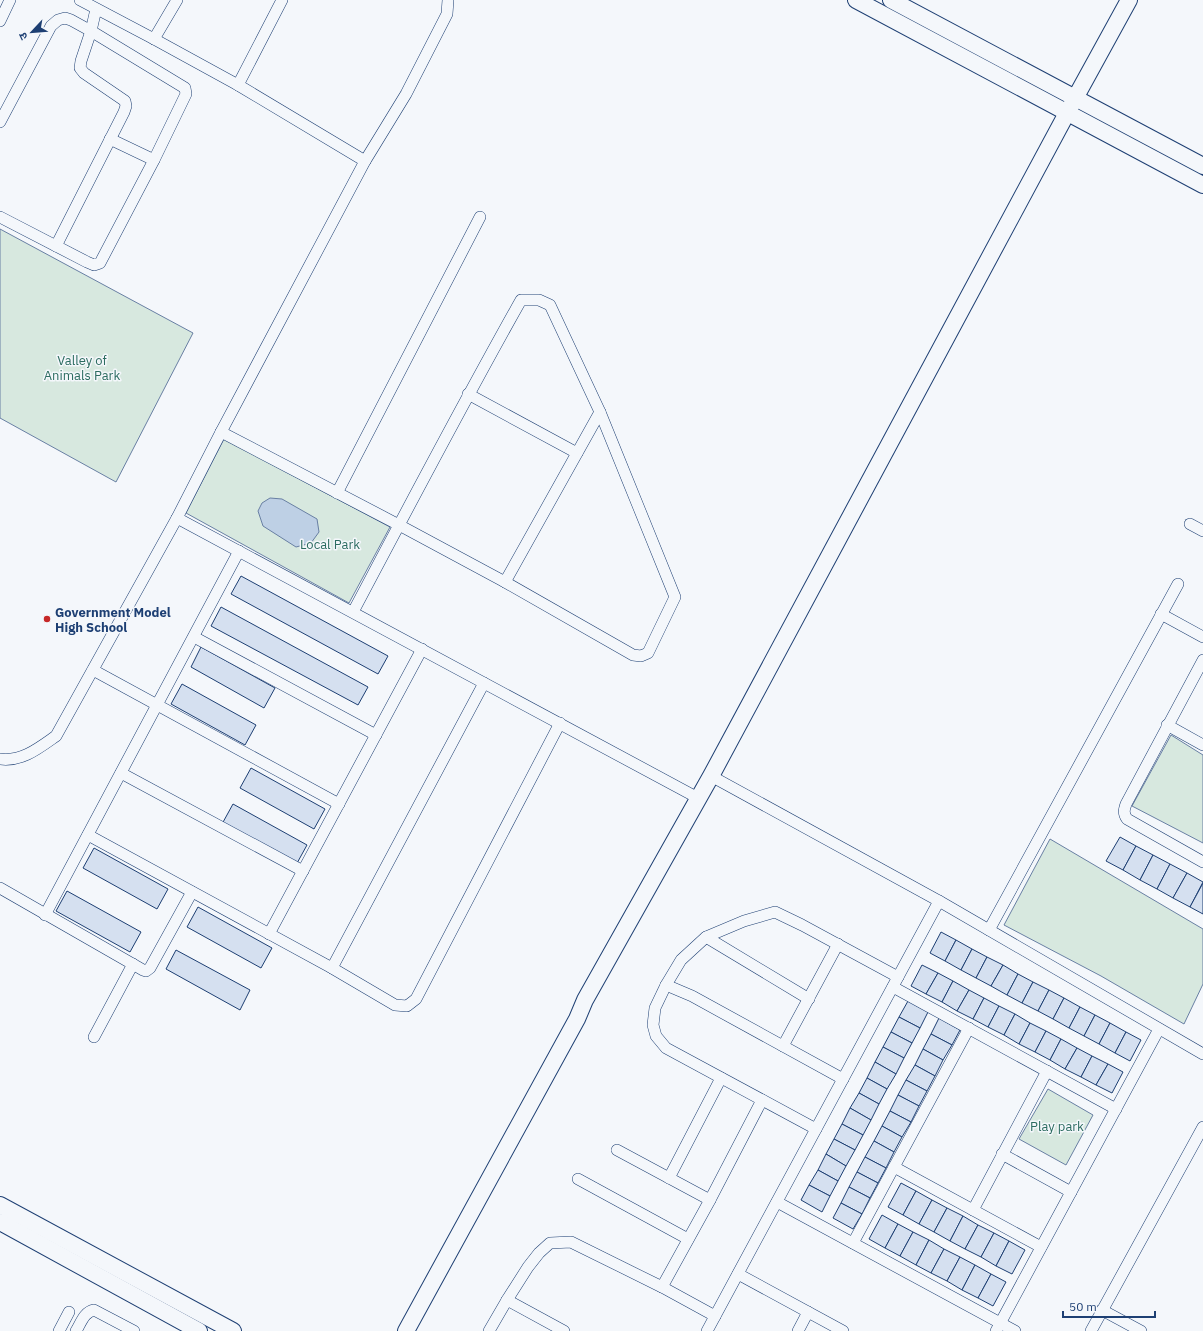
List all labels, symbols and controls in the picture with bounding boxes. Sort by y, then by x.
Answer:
north arrow [12,12,52,52]
text: उ [15,30,31,42]
park label: Valley of Animals Park [44,352,120,384]
park label: Local Park [300,536,360,553]
place label: Government Model High School [55,604,171,636]
marker: Government Model High School [42,614,52,624]
park label: Play park [1030,1118,1084,1135]
scale bar [1063,1293,1155,1319]
text: 50 m [1069,1299,1097,1314]

